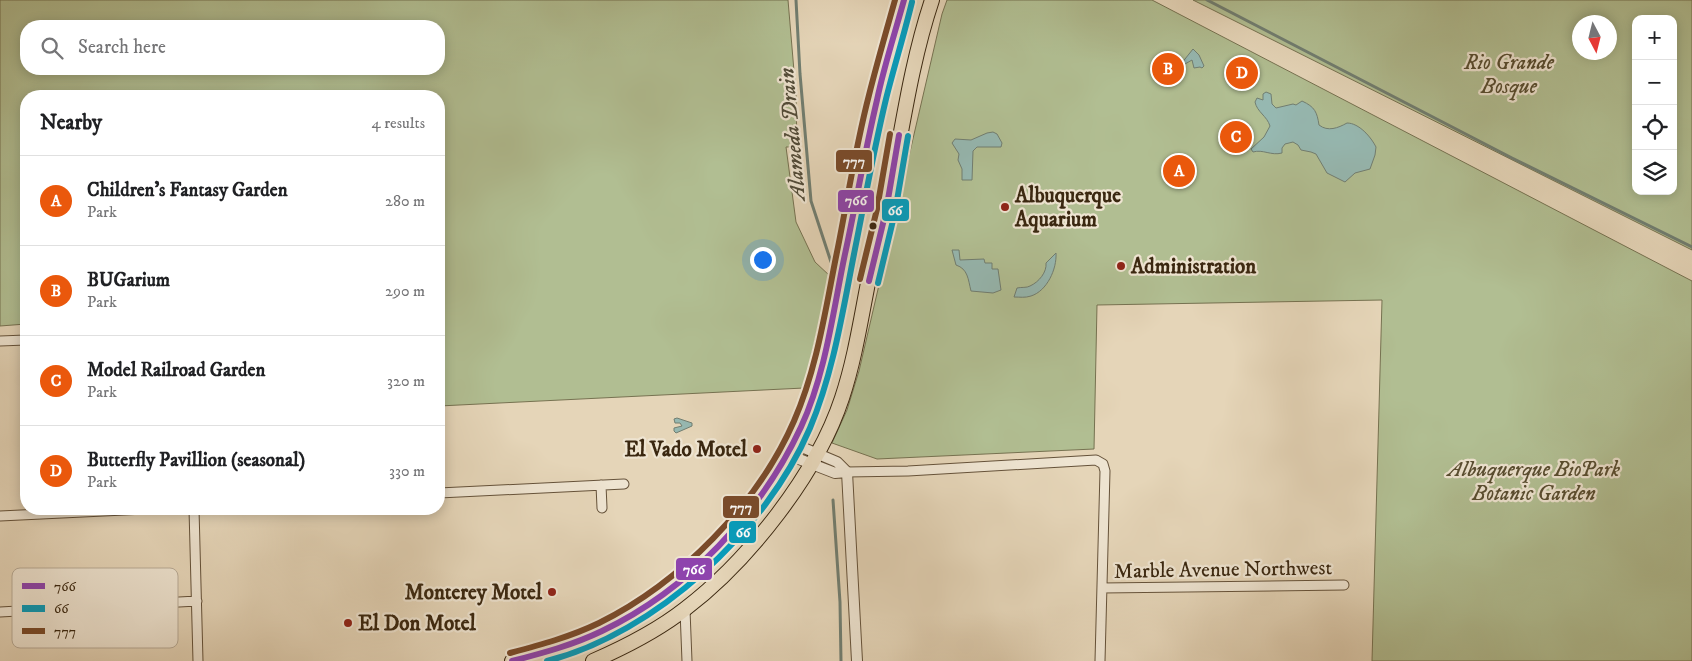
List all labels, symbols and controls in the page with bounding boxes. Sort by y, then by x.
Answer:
north arrow [1572,15,1617,60]
map controls [1632,15,1677,195]
button: + [1632,15,1677,60]
search box [20,20,445,75]
icon: search [38,34,66,62]
text: Search here [78,36,166,59]
pin: B [1152,50,1184,88]
park label: Rio Grande Bosque [1463,50,1555,101]
pin: D [1226,54,1258,92]
button: − [1632,60,1677,105]
water label: Alameda Drain [773,67,812,204]
button: locate [1632,105,1677,150]
text: Nearby [40,110,102,136]
text: 4 results [372,113,425,133]
pin: C [1220,118,1252,156]
line badge: 777 [835,149,873,173]
button: layers [1632,150,1677,195]
pin: A [1163,152,1195,190]
text: 777 [843,153,865,171]
text: Children's Fantasy Garden [87,179,288,202]
place label: Albuquerque Aquarium [1014,183,1121,233]
line badge: 766 [837,189,875,213]
text: A [51,191,61,211]
text: 280 m [385,191,425,211]
text: 766 [845,192,868,210]
line badge: 66 [881,198,910,222]
marker: Albuquerque Aquarium [999,201,1011,213]
text: Park [87,202,117,222]
text: 66 [888,202,903,220]
unlabelled marker [868,221,878,231]
your location [750,247,776,273]
place label: Administration [1130,254,1257,280]
marker: Administration [1115,260,1127,272]
text: BUGarium [87,269,170,292]
text: B [51,281,61,301]
text: 290 m [385,281,425,301]
text: Park [87,292,117,312]
text: Model Railroad Garden [87,359,265,382]
text: C [51,371,61,391]
text: 320 m [387,371,425,391]
text: Park [87,382,117,402]
place label: El Vado Motel [624,437,748,463]
marker: El Vado Motel [751,443,763,455]
text: Butterfly Pavillion (seasonal) [87,449,305,472]
park label: Albuquerque BioPark Botanic Garden [1446,457,1620,507]
text: D [50,461,62,481]
text: 330 m [389,461,425,481]
text: Park [87,472,117,492]
line badge: 777 [722,495,760,519]
text: 777 [730,499,752,517]
line badge: 66 [728,520,757,544]
text: 66 [736,524,751,542]
street label: Marble Avenue Northwest [1114,555,1333,585]
line badge: 766 [675,557,713,581]
text: 766 [683,561,706,579]
legend [12,568,178,648]
text: 766 [54,578,77,596]
place label: Monterey Motel [405,580,543,606]
marker: Monterey Motel [546,586,558,598]
text: 66 [54,600,69,618]
place label: El Don Motel [358,611,477,637]
marker: El Don Motel [342,617,354,629]
text: 777 [54,623,76,641]

